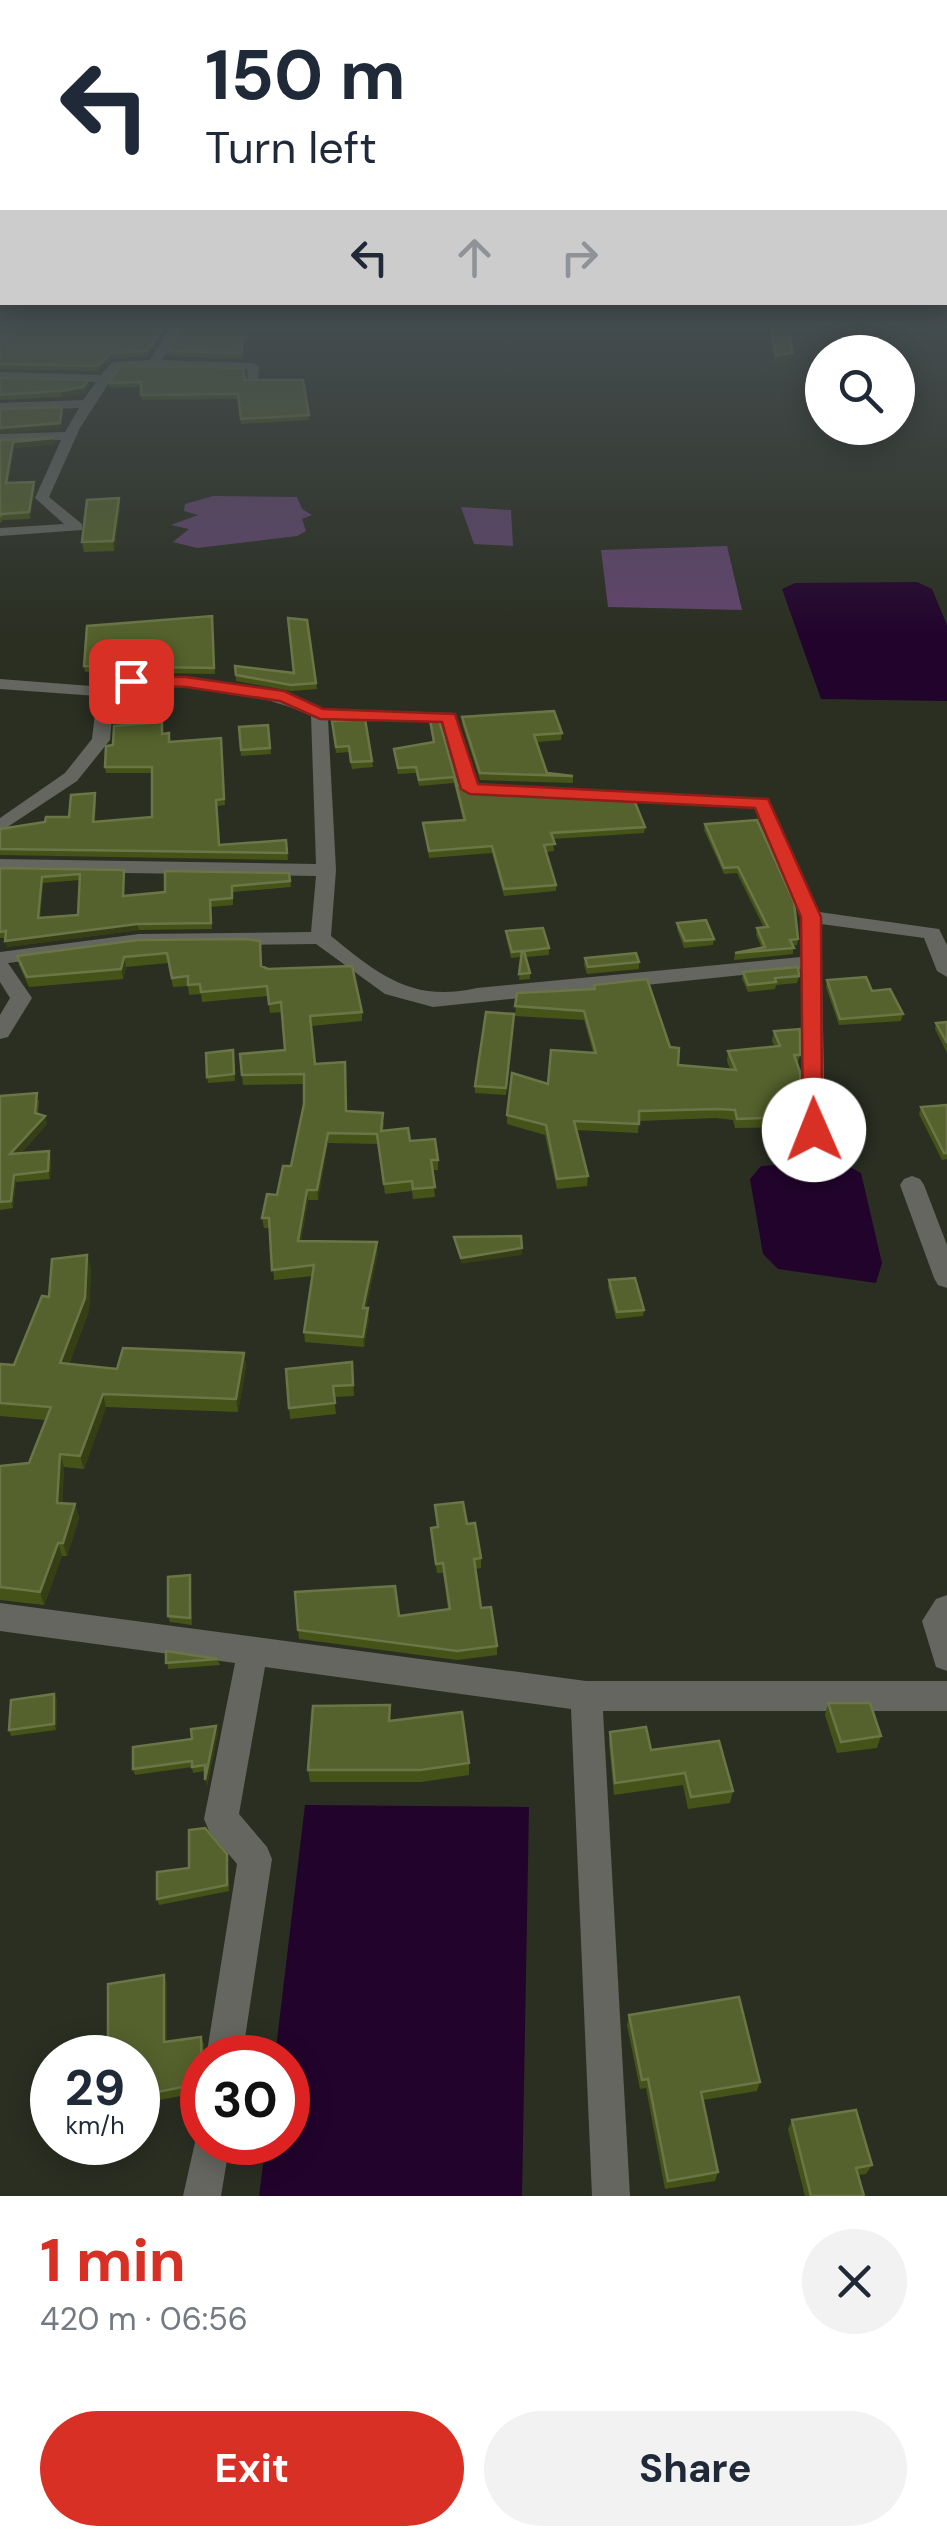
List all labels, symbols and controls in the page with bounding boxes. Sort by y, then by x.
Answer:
text: 150 m [205,30,406,121]
icon: left [40,40,170,170]
text: Turn left [205,118,377,177]
icon: left [342,230,397,285]
icon: ahead [447,230,502,285]
icon: right [552,230,607,285]
map controls [805,335,915,445]
button: search [805,335,915,445]
pin [89,639,174,724]
icon: arrive [104,654,159,709]
position arrow [762,1078,866,1182]
speed limit sign: 30 [180,2035,310,2165]
text: 29 [65,2055,125,2121]
text: km/h [65,2109,125,2142]
text: 1 min [40,2221,186,2300]
button: close [802,2229,907,2334]
text: 420 m · 06:56 [40,2298,248,2340]
button: Exit [40,2411,464,2526]
button: Share [484,2411,907,2526]

